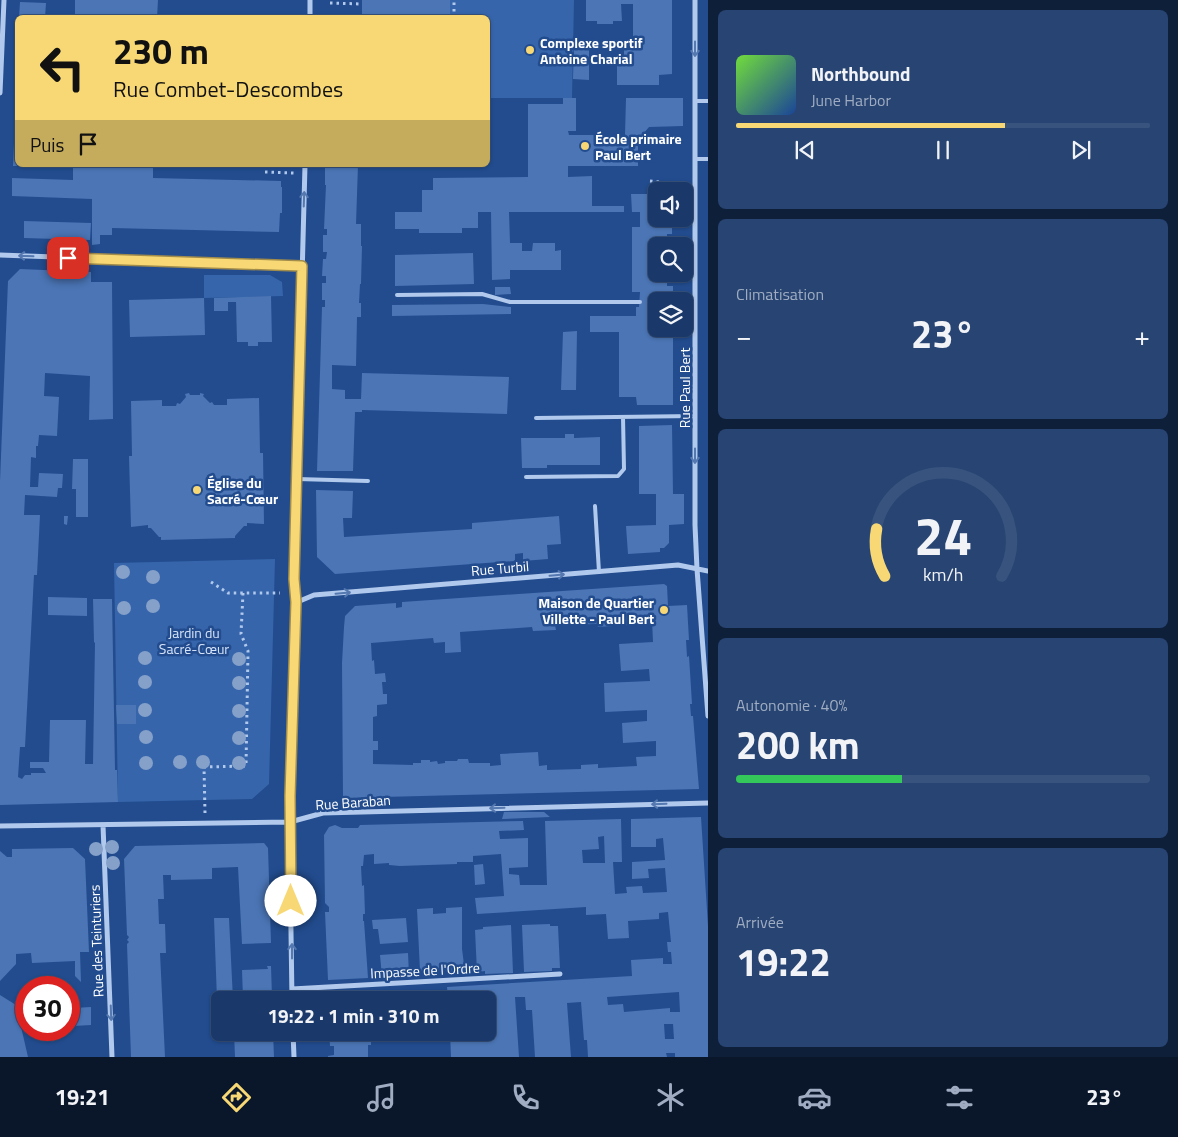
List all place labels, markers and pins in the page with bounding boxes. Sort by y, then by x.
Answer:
place label: Complexe sportif Antoine Charial [540,32,643,69]
marker: Complexe sportif Antoine Charial [524,44,536,56]
place label: École primaire Paul Bert [595,128,682,165]
marker: École primaire Paul Bert [579,140,591,152]
pin [47,237,89,279]
place label: Église du Sacré-Cœur [207,472,278,509]
marker: Église du Sacré-Cœur [191,484,203,496]
place label: Maison de Quartier Villette - Paul Bert [538,592,654,629]
marker: Maison de Quartier Villette - Paul Bert [658,604,670,616]

